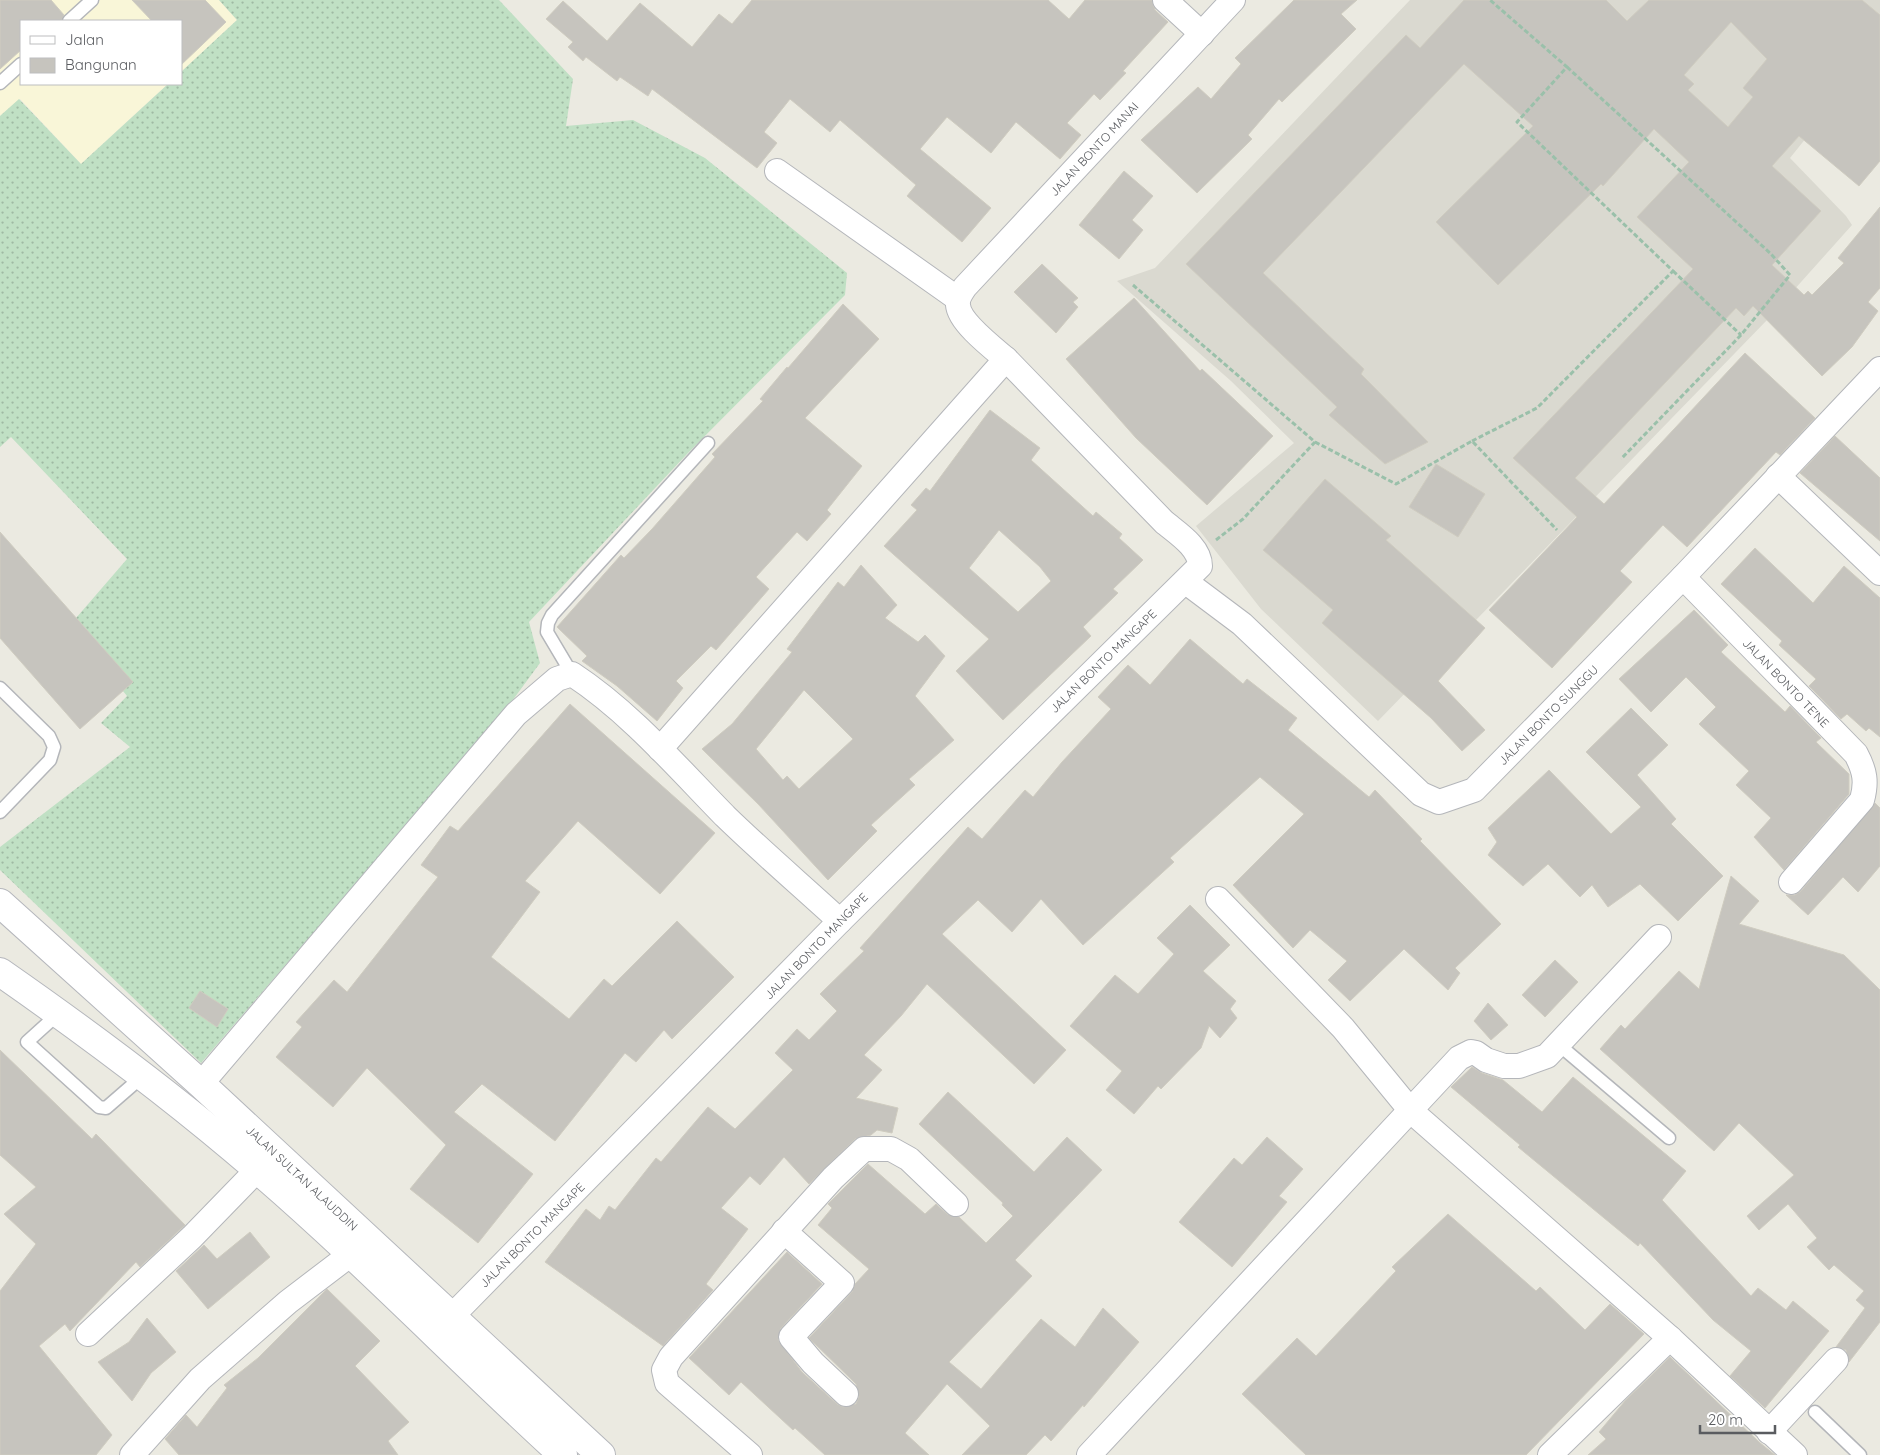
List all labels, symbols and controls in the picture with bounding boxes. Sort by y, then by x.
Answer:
legend [20,20,182,85]
text: Jalan [65,30,104,49]
text: Bangunan [65,55,137,74]
street label: JALAN BONTO MANAI [1047,99,1141,199]
street label: JALAN BONTO MANGAPE [1047,606,1160,716]
street label: JALAN BONTO TE'NE [1740,635,1832,731]
street label: JALAN BONTO SUNGGU [1495,662,1601,768]
street label: JALAN BONTO MANGAPE [761,889,871,1002]
street label: JALAN SULTAN ALAUDDIN [243,1122,361,1234]
street label: JALAN BONTO MANGAPE [476,1179,588,1291]
scale bar [1700,1402,1775,1434]
text: 20 m [1708,1410,1743,1429]

